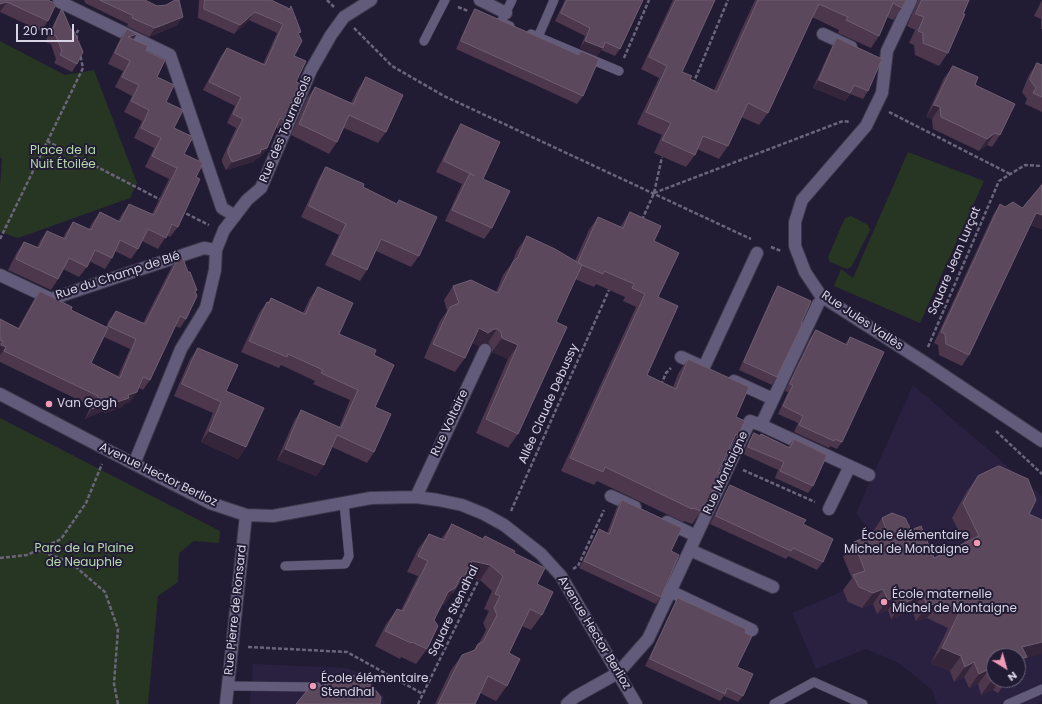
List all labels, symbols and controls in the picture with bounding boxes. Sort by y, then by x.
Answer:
scale bar [18,16,76,42]
text: 20 m [23,22,53,39]
street label: Rue des Tournesols [257,73,315,185]
park label: Place de la Nuit Étoilée [30,144,96,172]
street label: Square Jean Lurçat [926,205,984,317]
street label: Rue du Champ de Blé [54,249,182,303]
street label: Rue Jules Vallès [818,288,906,354]
street label: Allée Claude Debussy [516,342,582,466]
street label: Rue Voltaire [428,387,472,459]
place label: Van Gogh [57,397,117,411]
marker: Van Gogh [44,399,54,409]
street label: Rue Montaigne [700,429,752,517]
street label: Avenue Hector Berlioz [97,440,219,510]
place label: École élémentaire Michel de Montaigne [844,529,969,557]
marker: École élémentaire Michel de Montaigne [972,538,982,548]
park label: Parc de la Plaine de Neauphle [34,542,134,570]
street label: Rue Pierre de Ronsard [222,544,250,676]
street label: Square Stendhal [426,563,482,659]
street label: Avenue Hector Berlioz [555,574,633,692]
place label: École maternelle Michel de Montaigne [892,588,1017,616]
marker: École maternelle Michel de Montaigne [879,597,889,607]
north arrow [986,648,1026,688]
text: N [1004,668,1021,686]
place label: École élémentaire Stendhal [321,672,428,700]
marker: École élémentaire Stendhal [308,681,318,691]

